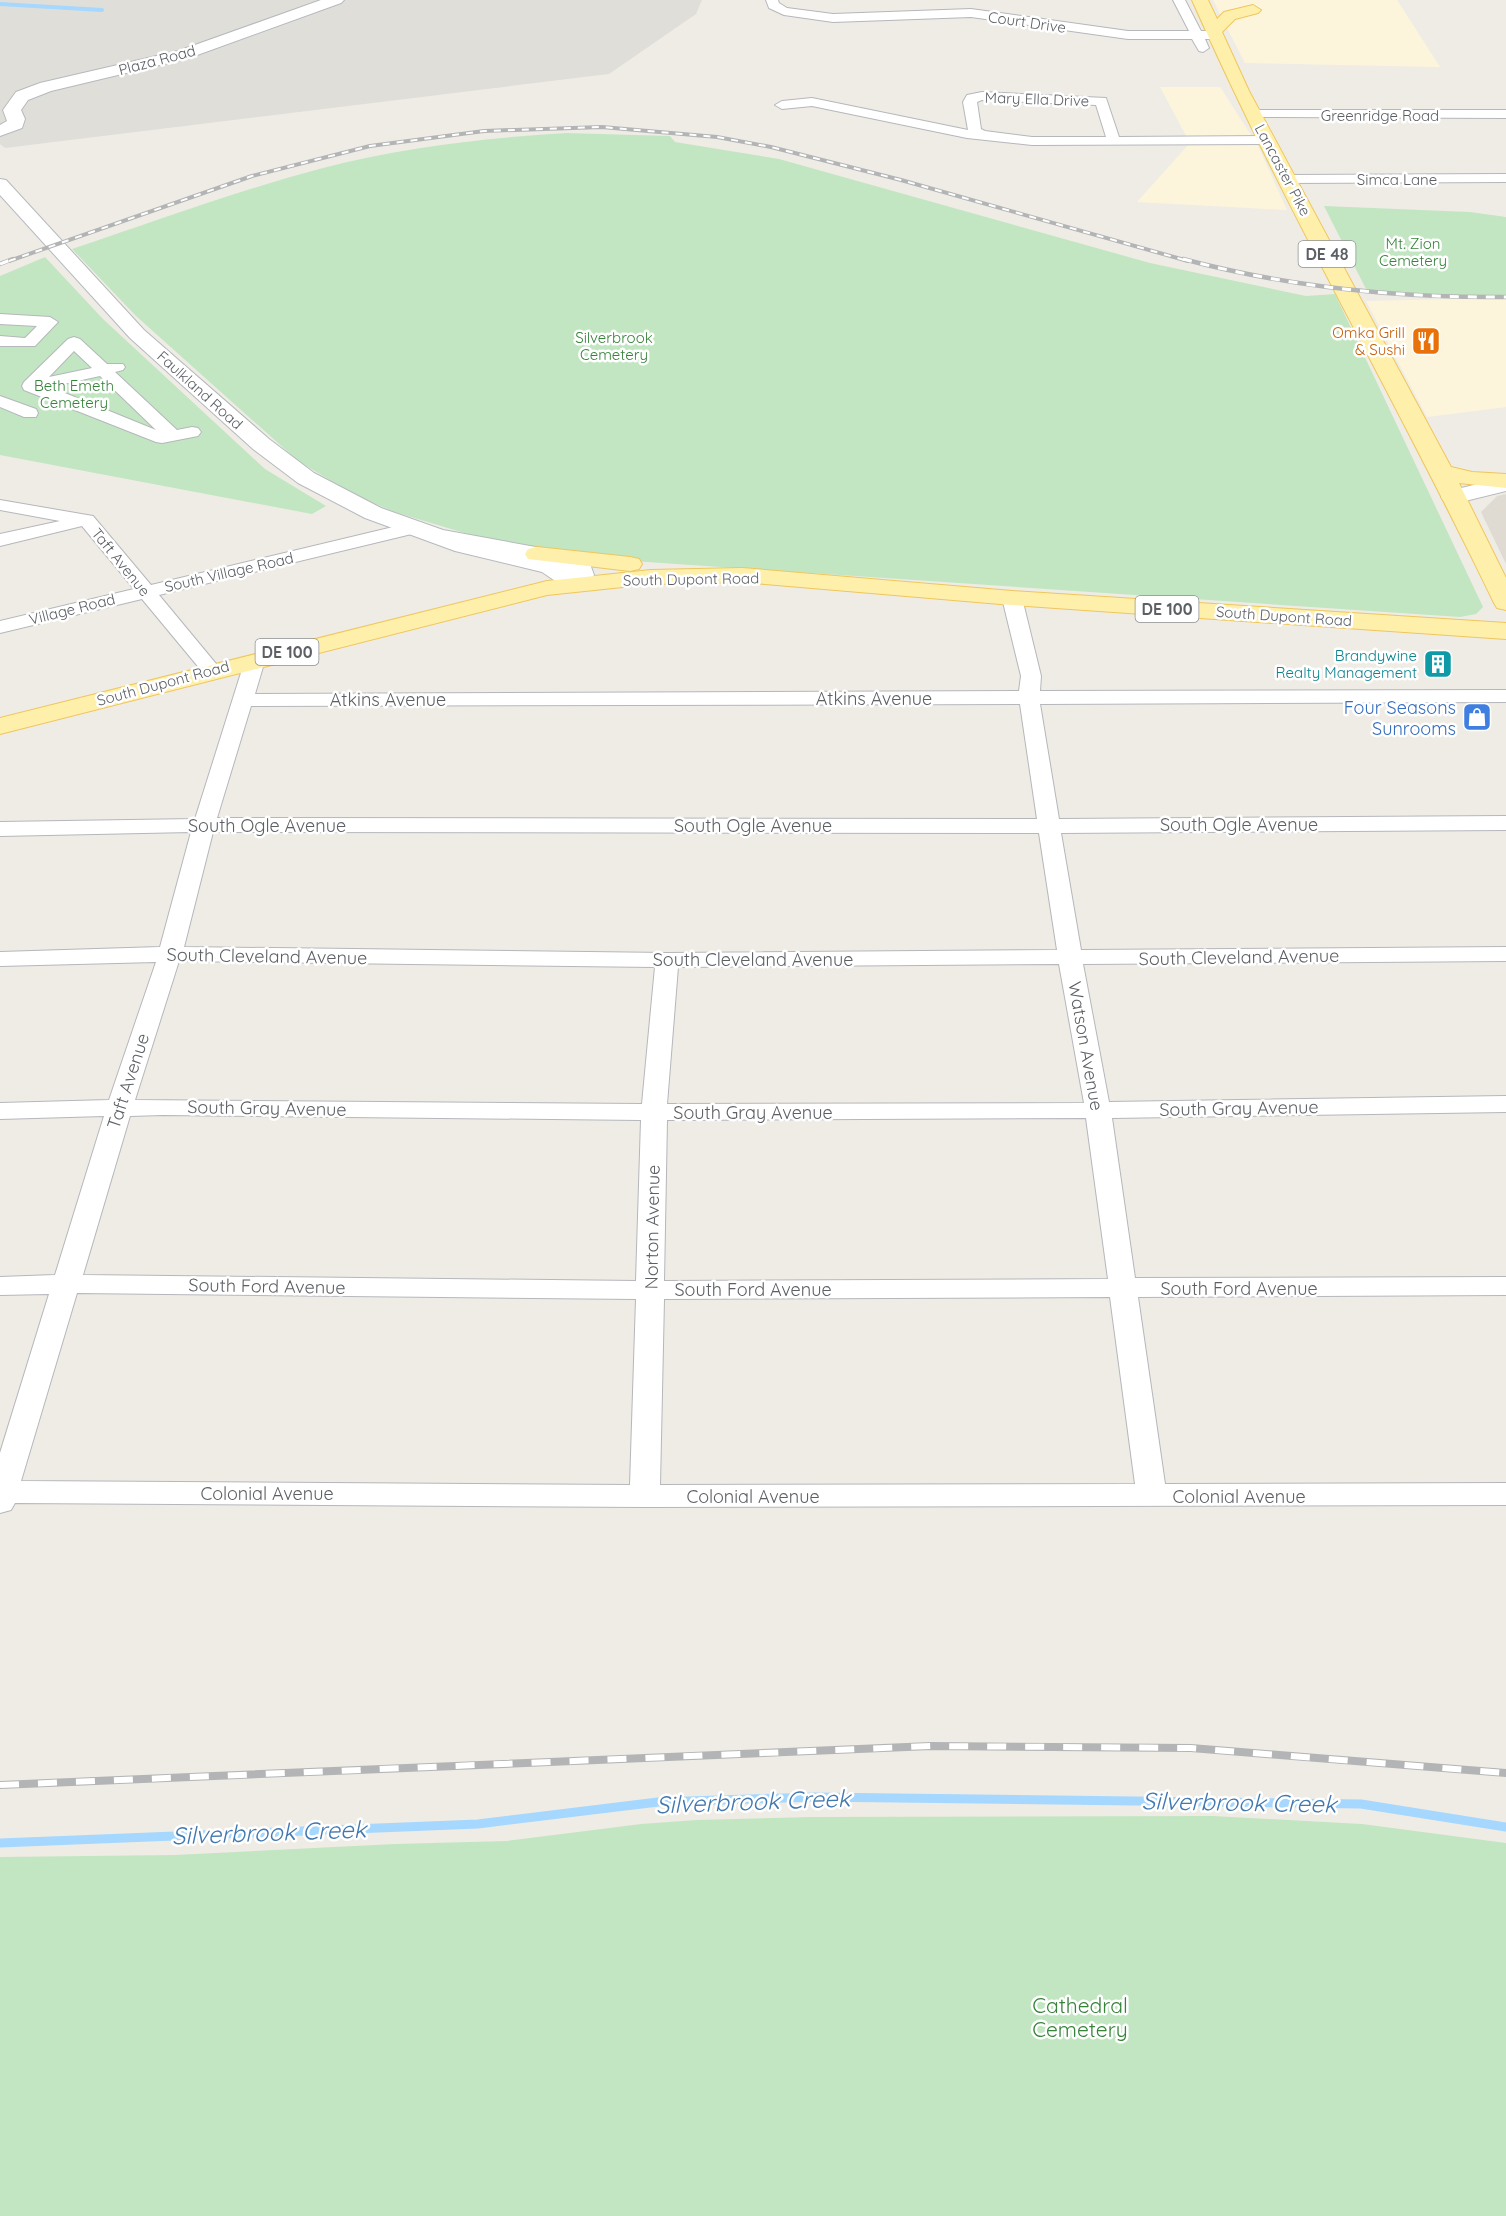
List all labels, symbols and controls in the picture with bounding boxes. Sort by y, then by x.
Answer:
street label: Court Drive [987,7,1067,37]
street label: Plaza Road [116,41,198,79]
street label: Mary Ella Drive [984,88,1090,110]
street label: Greenridge Road [1321,106,1439,125]
street label: Lancaster Pike [1251,121,1315,219]
street label: Simca Lane [1357,170,1437,189]
park label: Mt. Zion Cemetery [1379,234,1447,270]
road number: DE 48 [1298,241,1356,267]
place label: Omka Grill & Sushi [1332,323,1405,359]
restaurant icon: Omka Grill & Sushi [1410,325,1442,357]
park label: Silverbrook Cemetery [575,328,653,364]
street label: Faulkland Road [153,347,247,433]
park label: Beth Emeth Cemetery [34,376,114,412]
street label: Taft Avenue [88,524,154,600]
street label: South Village Road [163,548,295,596]
street label: South Dupont Road [623,568,759,590]
street label: Village Road [27,589,117,629]
road number: DE 100 [1136,596,1198,622]
street label: South Dupont Road [1215,602,1353,630]
road number: DE 100 [256,639,318,665]
place label: Brandywine Realty Management [1276,646,1417,682]
building icon: Brandywine Realty Management [1422,648,1454,680]
street label: South Dupont Road [95,656,231,710]
street label: Atkins Avenue [816,687,932,710]
street label: Atkins Avenue [330,688,446,711]
place label: Four Seasons Sunrooms [1344,696,1456,740]
shop icon: Four Seasons Sunrooms [1461,701,1493,733]
street label: South Ogle Avenue [1160,813,1318,836]
street label: South Ogle Avenue [188,814,346,837]
street label: South Ogle Avenue [674,814,832,837]
street label: South Cleveland Avenue [166,943,368,969]
street label: South Cleveland Avenue [1138,944,1340,970]
street label: South Cleveland Avenue [653,948,853,971]
street label: Watson Avenue [1063,980,1109,1112]
street label: Taft Avenue [102,1030,154,1132]
street label: South Gray Avenue [187,1095,347,1121]
street label: South Gray Avenue [1159,1095,1319,1121]
street label: South Gray Avenue [673,1101,833,1124]
street label: Norton Avenue [639,1164,665,1290]
street label: South Ford Avenue [188,1273,346,1299]
street label: South Ford Avenue [1160,1277,1318,1300]
street label: South Ford Avenue [674,1278,832,1301]
street label: Colonial Avenue [200,1482,334,1505]
street label: Colonial Avenue [686,1485,820,1508]
street label: Colonial Avenue [1172,1485,1306,1508]
water label: Silverbrook Creek [655,1783,853,1819]
water label: Silverbrook Creek [1141,1785,1339,1819]
water label: Silverbrook Creek [171,1814,369,1850]
park label: Cathedral Cemetery [1032,1992,1128,2042]

